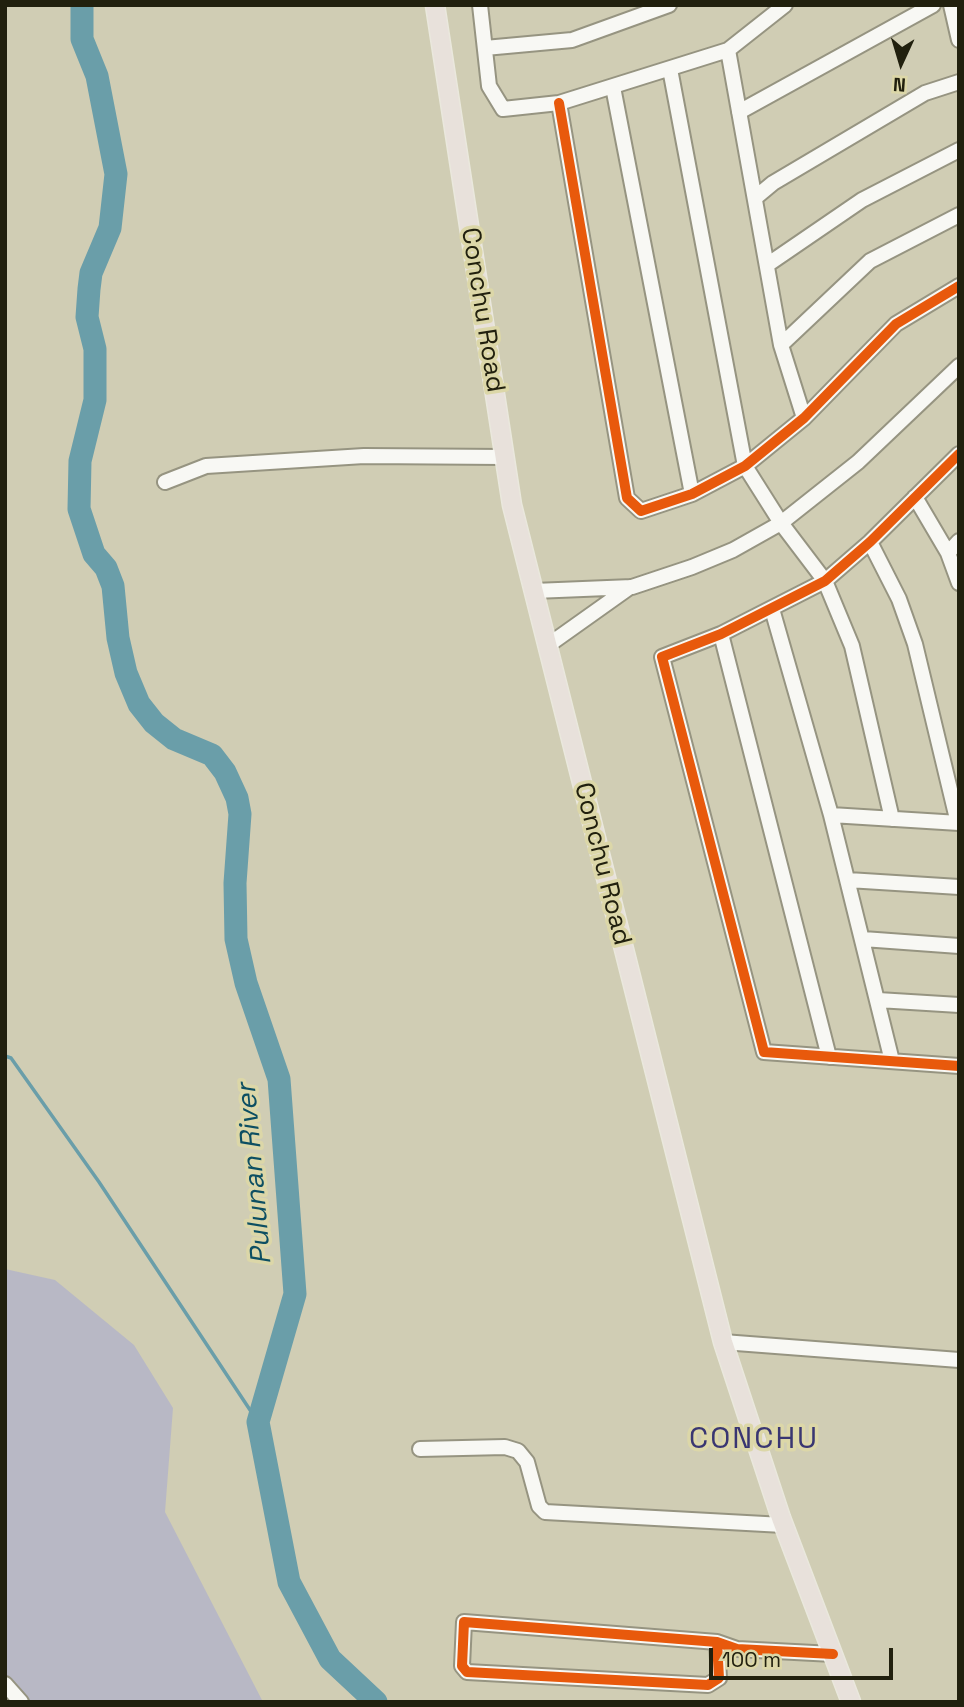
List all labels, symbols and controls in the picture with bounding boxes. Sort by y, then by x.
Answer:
north arrow [866,28,936,98]
text: N [892,72,907,97]
street label: Conchu Road [454,225,510,395]
street label: Conchu Road [567,780,637,948]
water label: Pulunan River [230,1082,280,1266]
district label: CONCHU [690,1422,818,1458]
scale bar [712,1634,896,1678]
text: 100 m [722,1646,781,1673]

